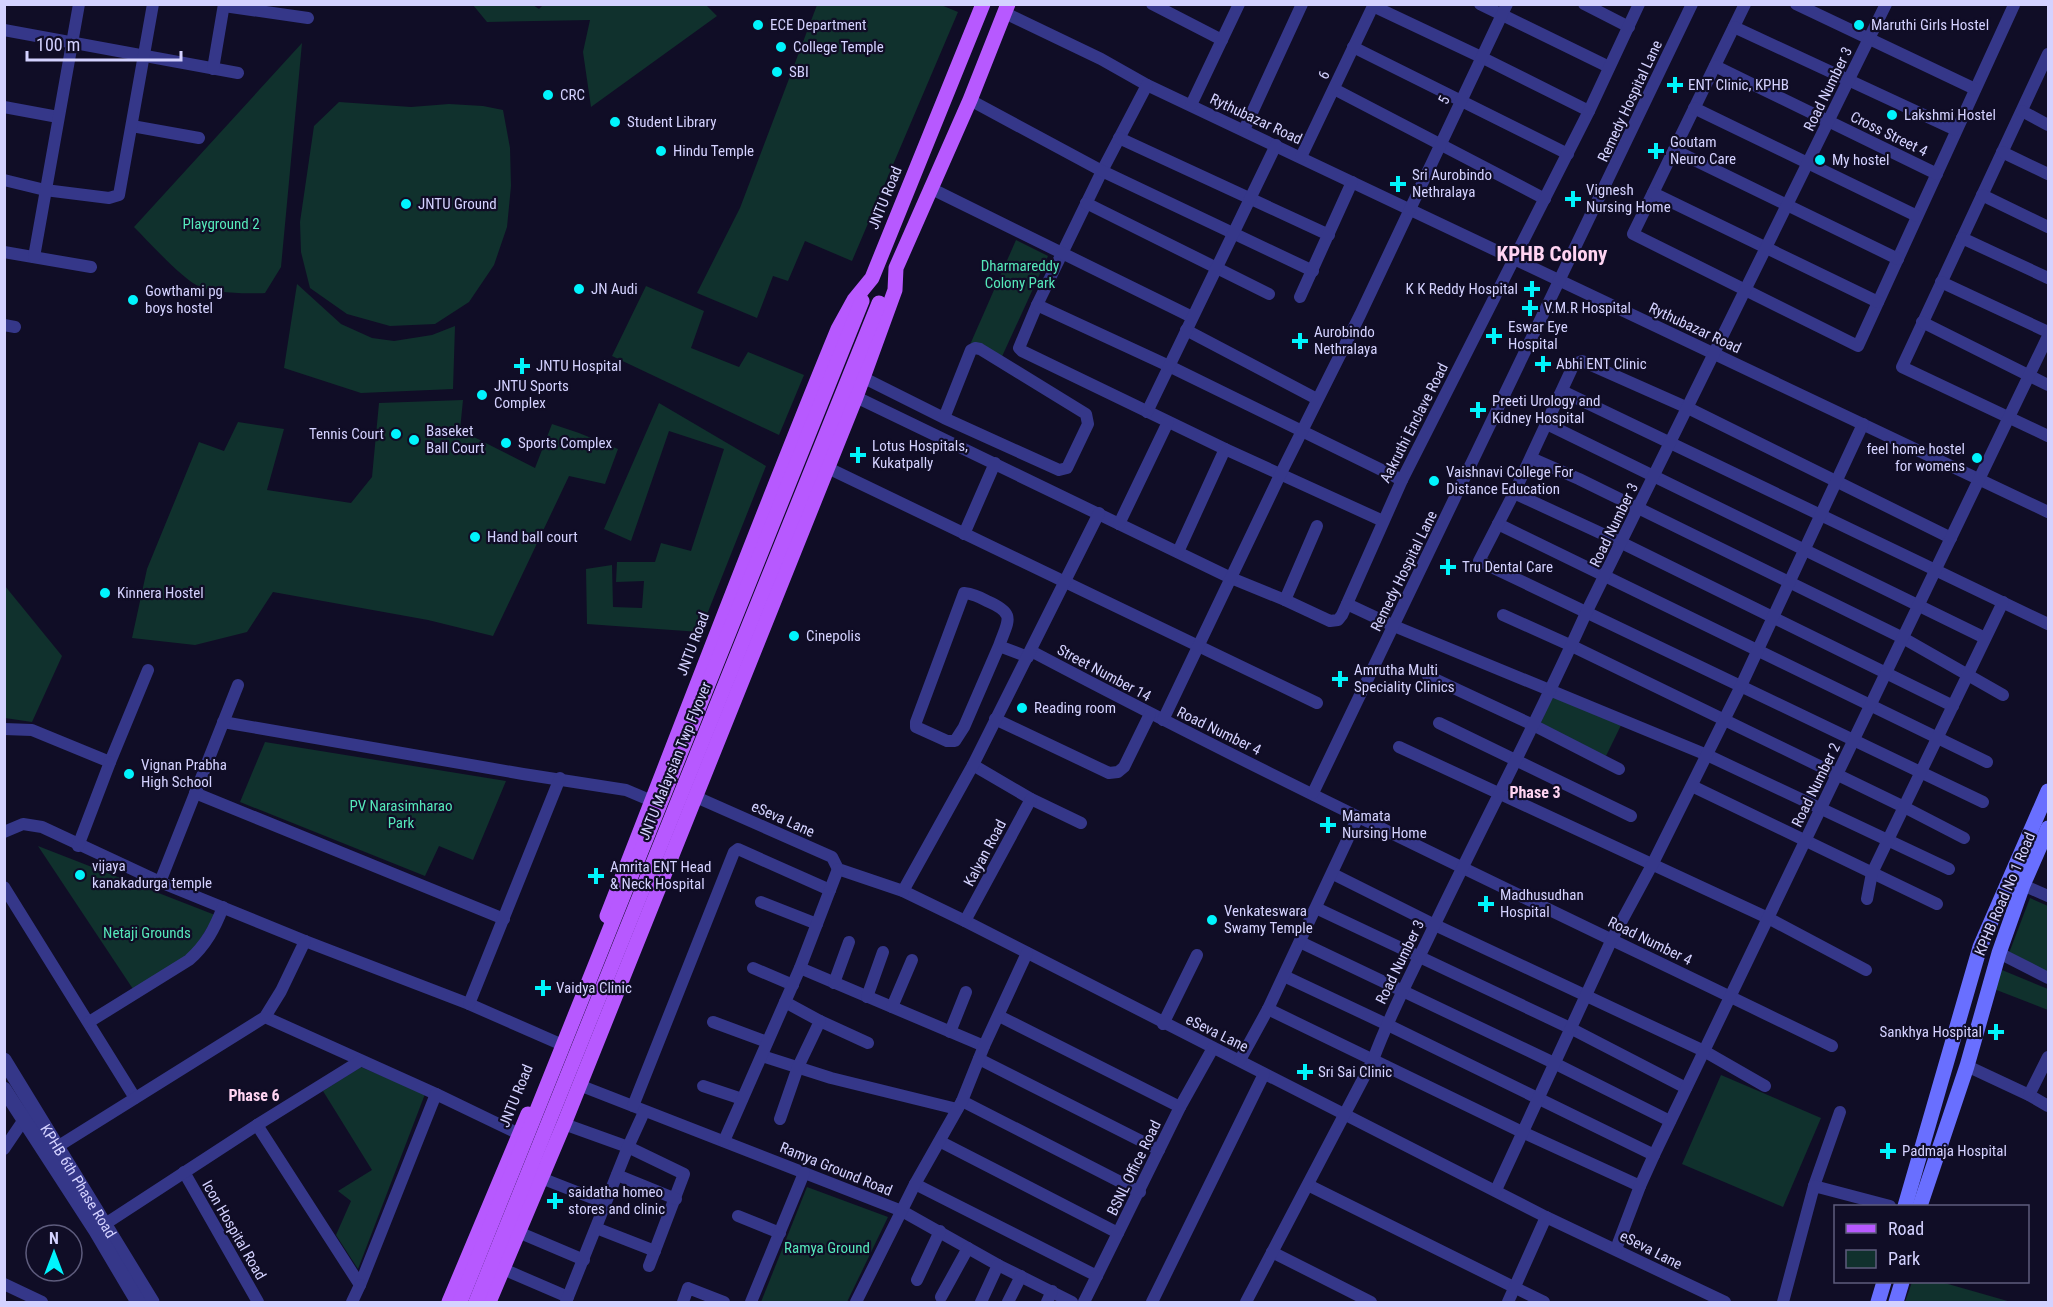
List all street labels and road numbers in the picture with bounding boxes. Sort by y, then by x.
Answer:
street label: Remedy Hospital Lane [1594,37,1666,165]
street label: Road Number 3 [1800,44,1856,134]
street label: 6 [1314,68,1334,82]
street label: Rythubazar Road [1207,90,1305,148]
street label: 5 [1434,93,1454,107]
street label: Cross Street 4 [1847,108,1931,160]
street label: JNTU Road [864,164,906,232]
street label: Rythubazar Road [1646,299,1744,357]
street label: Aakruthi Enclave Road [1376,360,1452,486]
street label: Road Number 3 [1586,480,1642,570]
street label: Remedy Hospital Lane [1367,508,1441,634]
street label: JNTU Road [673,610,713,678]
street label: Street Number 14 [1054,641,1154,705]
street label: JNTU Malaysian Twp Flyover [635,679,715,843]
street label: Road Number 4 [1174,703,1264,759]
street label: Road Number 2 [1788,740,1844,830]
street label: eSeva Lane [749,797,817,841]
street label: Kalyan Road [960,817,1010,889]
street label: KPHB Road No 1 Road [1971,830,2039,958]
street label: Road Number 4 [1605,913,1695,969]
street label: Road Number 3 [1372,917,1428,1007]
street label: eSeva Lane [1183,1010,1251,1056]
street label: JNTU Road [495,1062,537,1130]
street label: BSNL Office Road [1103,1118,1165,1218]
street label: KPHB 6th Phase Road [36,1121,120,1241]
street label: Ramya Ground Road [777,1138,895,1200]
street label: Icon Hospital Road [198,1177,270,1283]
street label: eSeva Lane [1617,1227,1685,1273]

